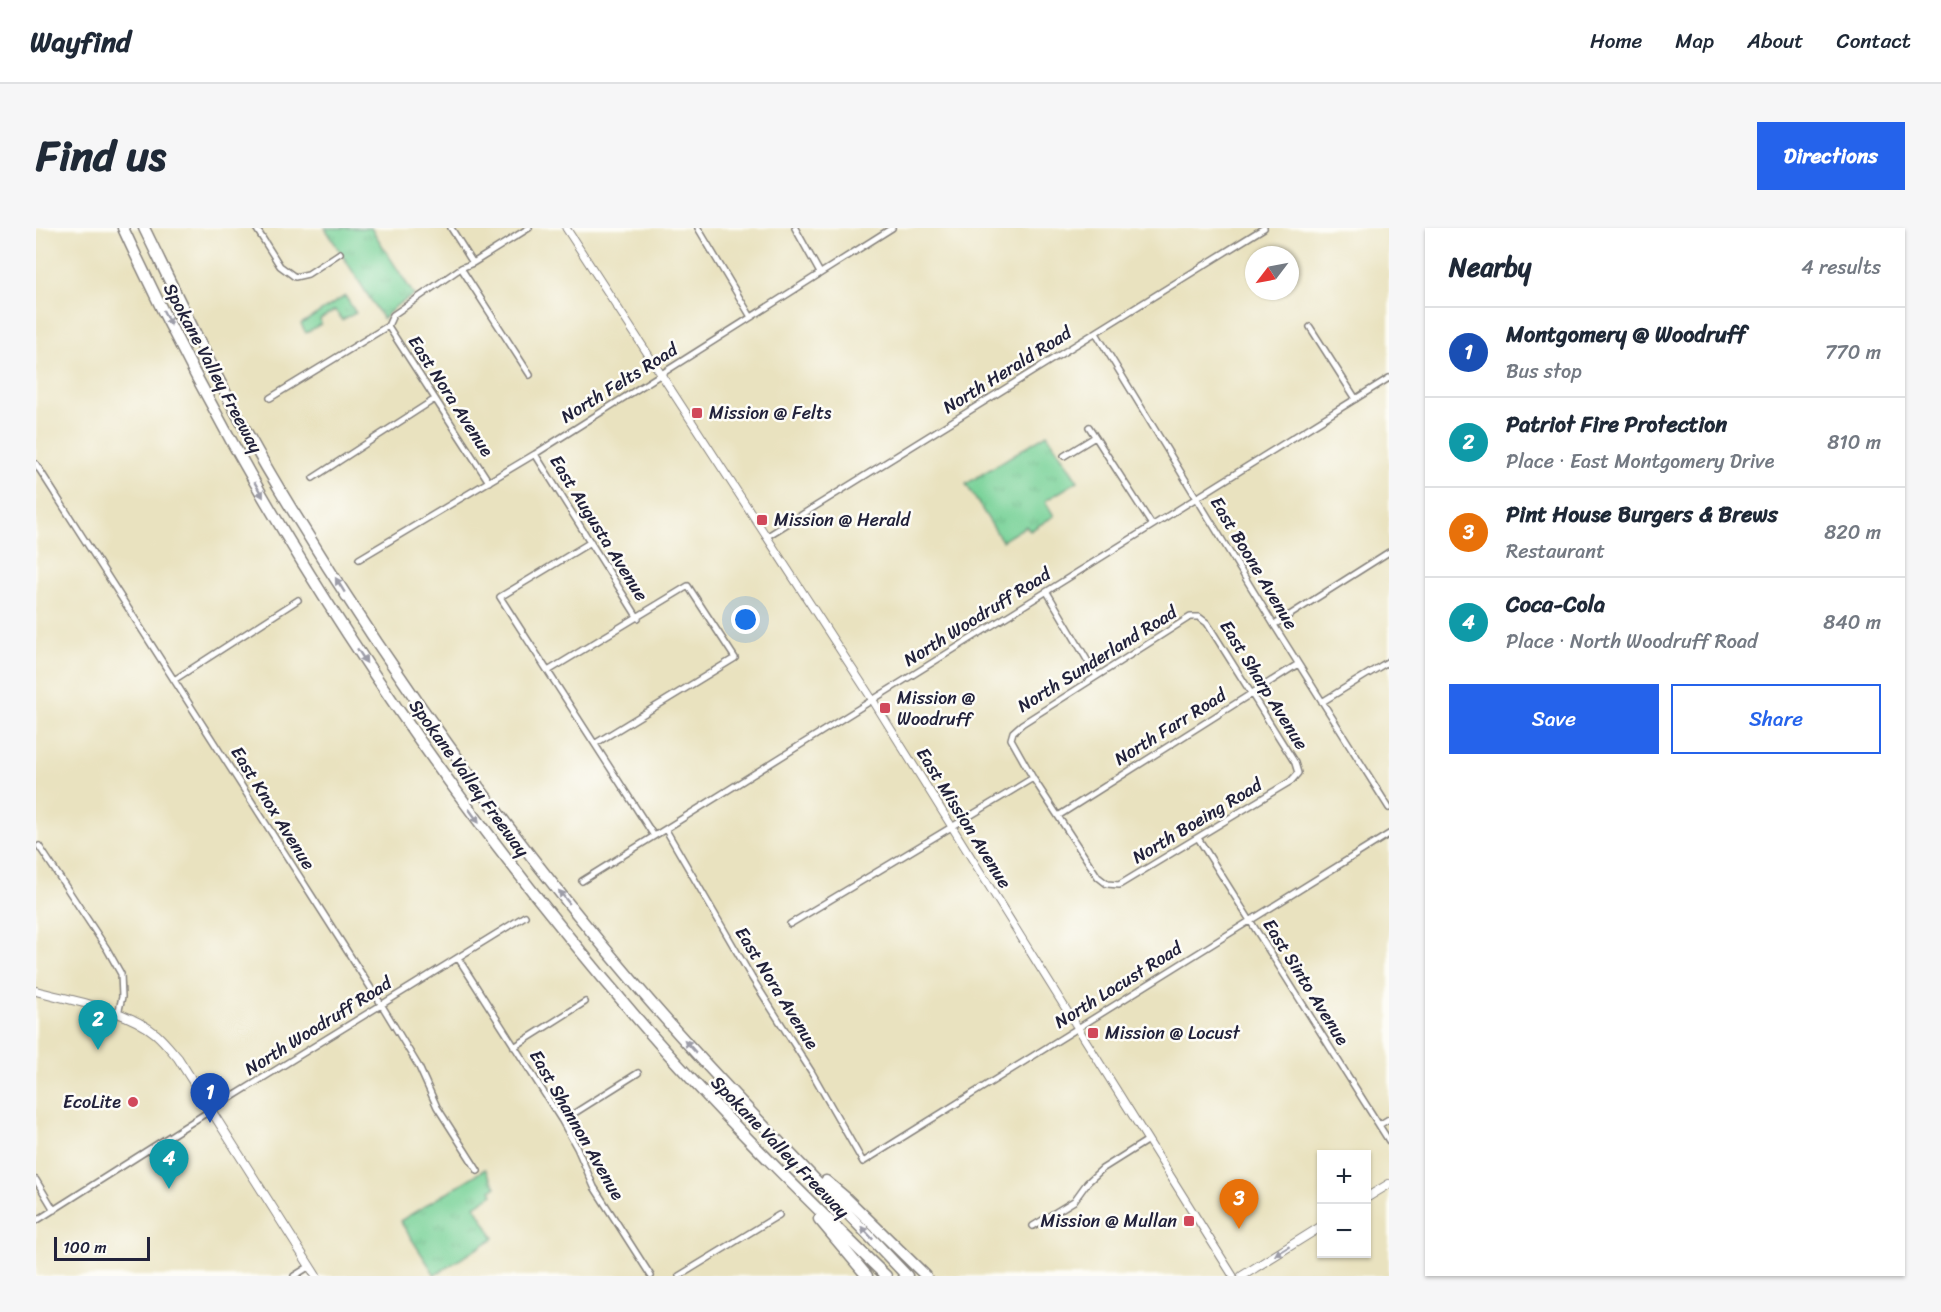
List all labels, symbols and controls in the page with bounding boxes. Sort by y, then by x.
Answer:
text: Wayfind [30,17,131,66]
text: Home [1590,22,1642,60]
text: Map [1675,22,1714,60]
text: About [1747,22,1804,60]
text: Contact [1837,22,1911,60]
text: Find us [36,119,166,193]
button: Directions [1757,122,1905,190]
text: Nearby [1449,244,1531,290]
north arrow [1245,246,1299,300]
text: 4 results [1801,250,1881,285]
street label: Spokane Valley Freeway [154,277,272,460]
one-way arrow [162,310,171,327]
text: Montgomery @ Woodruff [1506,315,1746,354]
street label: North Herald Road [936,317,1079,423]
street label: East Nora Avenue [399,329,503,464]
street label: North Felts Road [554,333,685,432]
text: 1 [1464,335,1473,370]
text: 770 m [1825,335,1881,370]
text: Bus stop [1506,354,1582,389]
place label: Mission @ Felts [709,397,832,429]
text: Patriot Fire Protection [1506,405,1727,444]
marker: Mission @ Felts [690,406,704,420]
text: 2 [1463,425,1474,460]
text: 810 m [1827,425,1881,460]
text: Place · East Montgomery Drive [1506,444,1774,479]
street label: East Augusta Avenue [541,448,657,608]
one-way arrow [254,482,265,498]
street label: East Boone Avenue [1201,490,1307,636]
text: Pint House Burgers & Brews [1506,495,1778,534]
place label: Mission @ Herald [774,504,912,536]
marker: Mission @ Herald [755,513,769,527]
text: 3 [1463,515,1474,550]
text: 820 m [1824,515,1881,550]
text: Restaurant [1506,534,1605,569]
street label: North Woodruff Road [897,558,1058,675]
one-way arrow [335,577,346,593]
text: Coca-Cola [1506,585,1605,624]
street label: North Sunderland Road [1011,596,1185,721]
your location [731,605,760,634]
text: 4 [1462,605,1475,640]
text: 840 m [1823,605,1881,640]
street label: East Sharp Avenue [1211,613,1317,757]
text: Place · North Woodruff Road [1506,624,1758,659]
one-way arrow [356,648,367,664]
street label: North Farr Road [1107,679,1234,774]
place label: Mission @ Woodruff [897,682,976,735]
button: Save [1449,684,1659,754]
button: Share [1671,684,1881,754]
street label: Spokane Valley Freeway [400,692,538,865]
marker: Mission @ Woodruff [878,701,892,715]
street label: East Knox Avenue [222,740,324,876]
street label: East Mission Avenue [908,741,1020,895]
street label: North Boeing Road [1126,769,1270,873]
one-way arrow [467,808,479,823]
one-way arrow [558,890,571,905]
street label: East Sinto Avenue [1254,912,1358,1052]
street label: East Nora Avenue [726,920,828,1056]
street label: North Locust Road [1048,932,1190,1037]
street label: North Woodruff Road [238,967,399,1084]
pin: 2 [78,1000,118,1050]
place label: Mission @ Locust [1105,1017,1240,1049]
marker: Mission @ Locust [1086,1026,1100,1040]
one-way arrow [684,1039,697,1054]
street label: East Shannon Avenue [521,1043,633,1207]
street label: Spokane Valley Freeway [703,1068,858,1227]
pin: 1 [190,1074,230,1123]
place label: EcoLite [63,1086,121,1118]
marker: EcoLite [126,1095,140,1109]
pin: 4 [150,1140,188,1189]
map controls [1317,1150,1371,1258]
button: + [1317,1150,1371,1204]
pin: 3 [1220,1180,1258,1229]
button: − [1317,1204,1371,1258]
place label: Mission @ Mullan [1041,1205,1177,1237]
marker: Mission @ Mullan [1182,1214,1196,1228]
one-way arrow [860,1226,874,1241]
text: 100 m [63,1233,107,1262]
scale bar [54,1234,150,1262]
one-way arrow [1274,1245,1290,1257]

